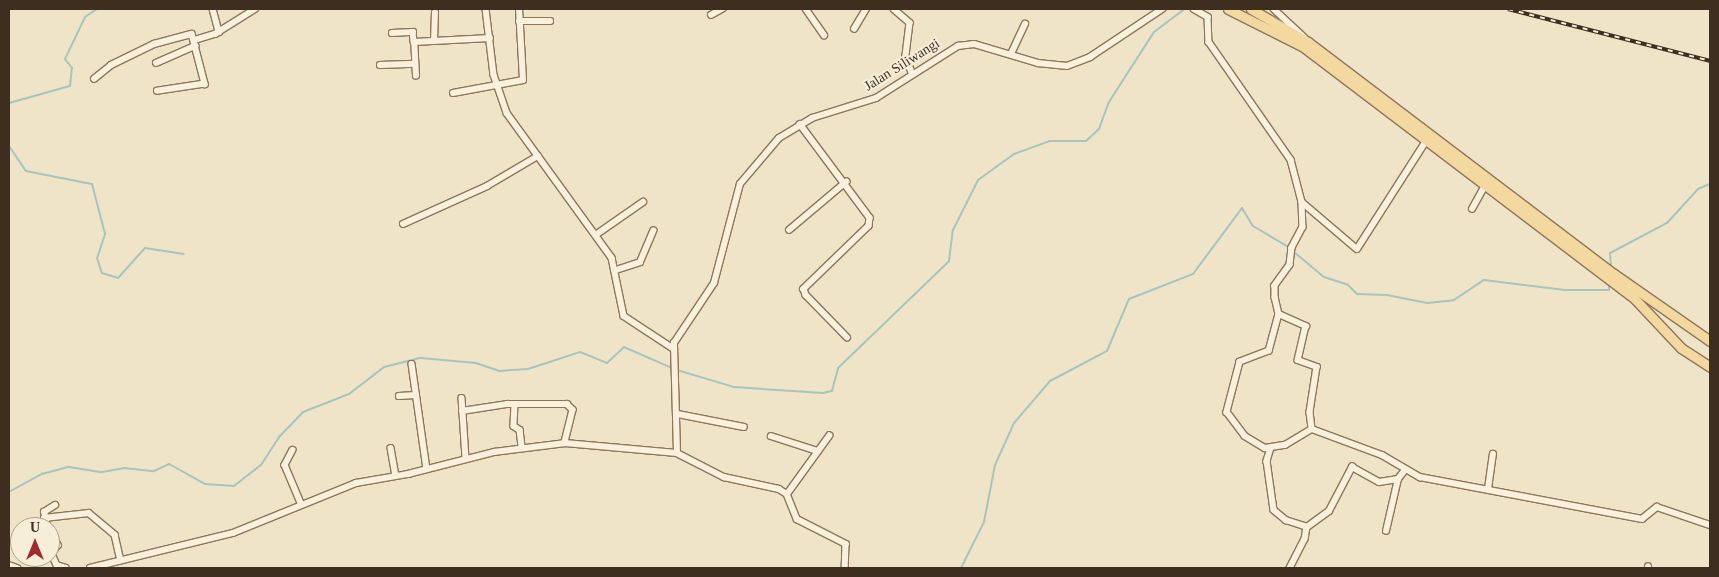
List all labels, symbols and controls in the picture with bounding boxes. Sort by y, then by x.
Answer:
street label: Jalan Siliwangi [861,35,943,95]
north arrow [10,517,60,567]
text: U [30,520,40,535]

